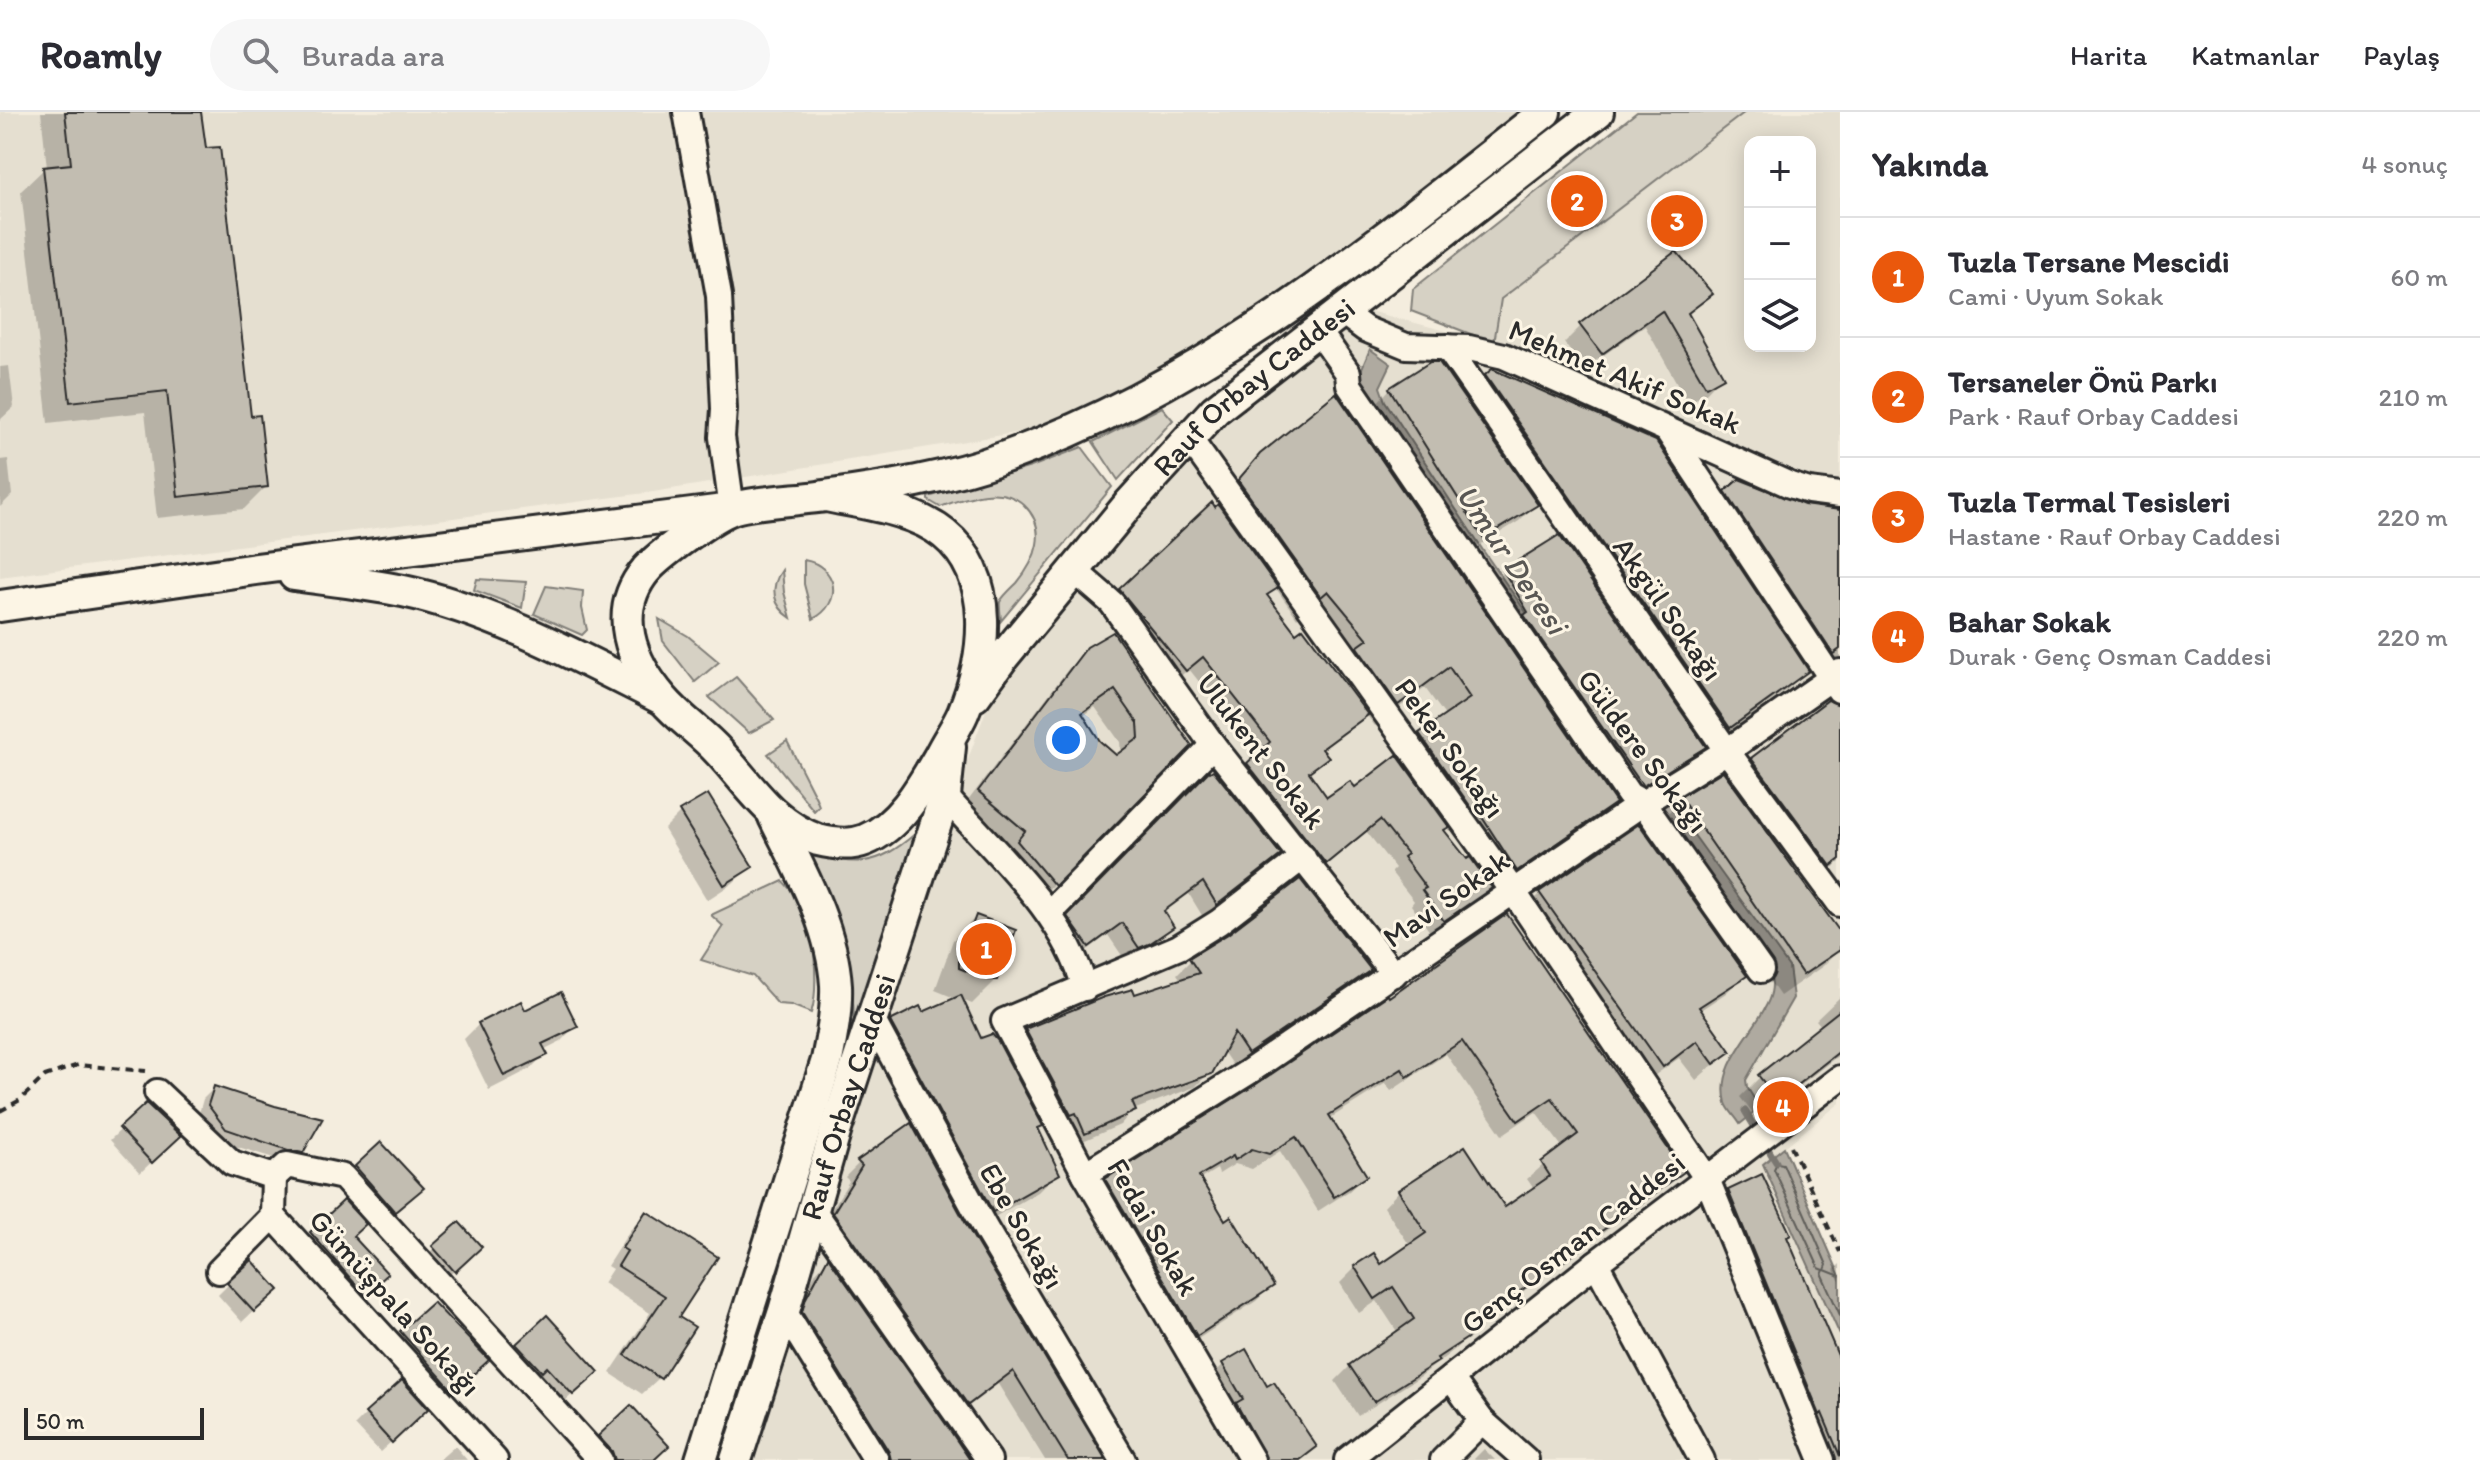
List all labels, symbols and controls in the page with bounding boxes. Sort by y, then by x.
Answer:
search box [210,19,770,91]
text: Roamly [40,32,162,78]
icon: search [238,33,282,77]
text: Burada ara [302,37,445,74]
text: Harita [2070,38,2147,72]
text: Katmanlar [2191,38,2319,72]
text: Paylaş [2363,38,2440,72]
map controls [1744,136,1816,352]
button: + [1744,136,1816,208]
text: Yakında [1872,144,1988,185]
text: 4 sonuç [2361,148,2448,180]
pin: 2 [1551,171,1603,231]
pin: 3 [1651,191,1703,251]
button: − [1744,208,1816,280]
text: Tuzla Tersane Mescidi [1948,243,2229,280]
text: 1 [1892,261,1904,293]
text: 60 m [2391,261,2448,293]
button: layers [1744,280,1816,352]
text: Cami · Uyum Sokak [1948,280,2164,312]
street label: Rauf Orbay Caddesi [1145,289,1362,484]
street label: Mehmet Akif Sokak [1503,311,1747,442]
text: Tersaneler Önü Parkı [1948,363,2217,400]
text: 2 [1891,381,1905,413]
text: 210 m [2379,381,2448,413]
text: Park · Rauf Orbay Caddesi [1948,400,2239,432]
water label: Umur Deresi [1448,477,1577,643]
text: Tuzla Termal Tesisleri [1948,483,2230,520]
text: 3 [1891,501,1905,533]
text: 220 m [2377,501,2448,533]
text: Hastane · Rauf Orbay Caddesi [1948,520,2281,552]
street label: Akgül Sokağı [1605,530,1732,688]
text: Bahar Sokak [1948,603,2111,640]
text: 4 [1890,621,1906,653]
text: 220 m [2377,621,2448,653]
text: Durak · Genç Osman Caddesi [1948,640,2272,672]
street label: Güldere Sokağı [1570,662,1717,840]
street label: Ulukent Sokak [1189,665,1334,837]
street label: Peker Sokağı [1387,670,1514,825]
your location [1046,720,1086,760]
street label: Mavi Sokak [1375,841,1516,956]
pin: 1 [960,919,1012,979]
street label: Rauf Orbay Caddesi [792,969,904,1224]
pin: 4 [1757,1077,1809,1137]
street label: Genç Osman Caddesi [1453,1144,1692,1342]
street label: Fedai Sokak [1099,1152,1208,1302]
street label: Ebe Sokağı [972,1156,1073,1295]
street label: Gümüşpala Sokağı [302,1201,489,1404]
scale bar [24,1404,204,1440]
text: 50 m [36,1408,85,1435]

